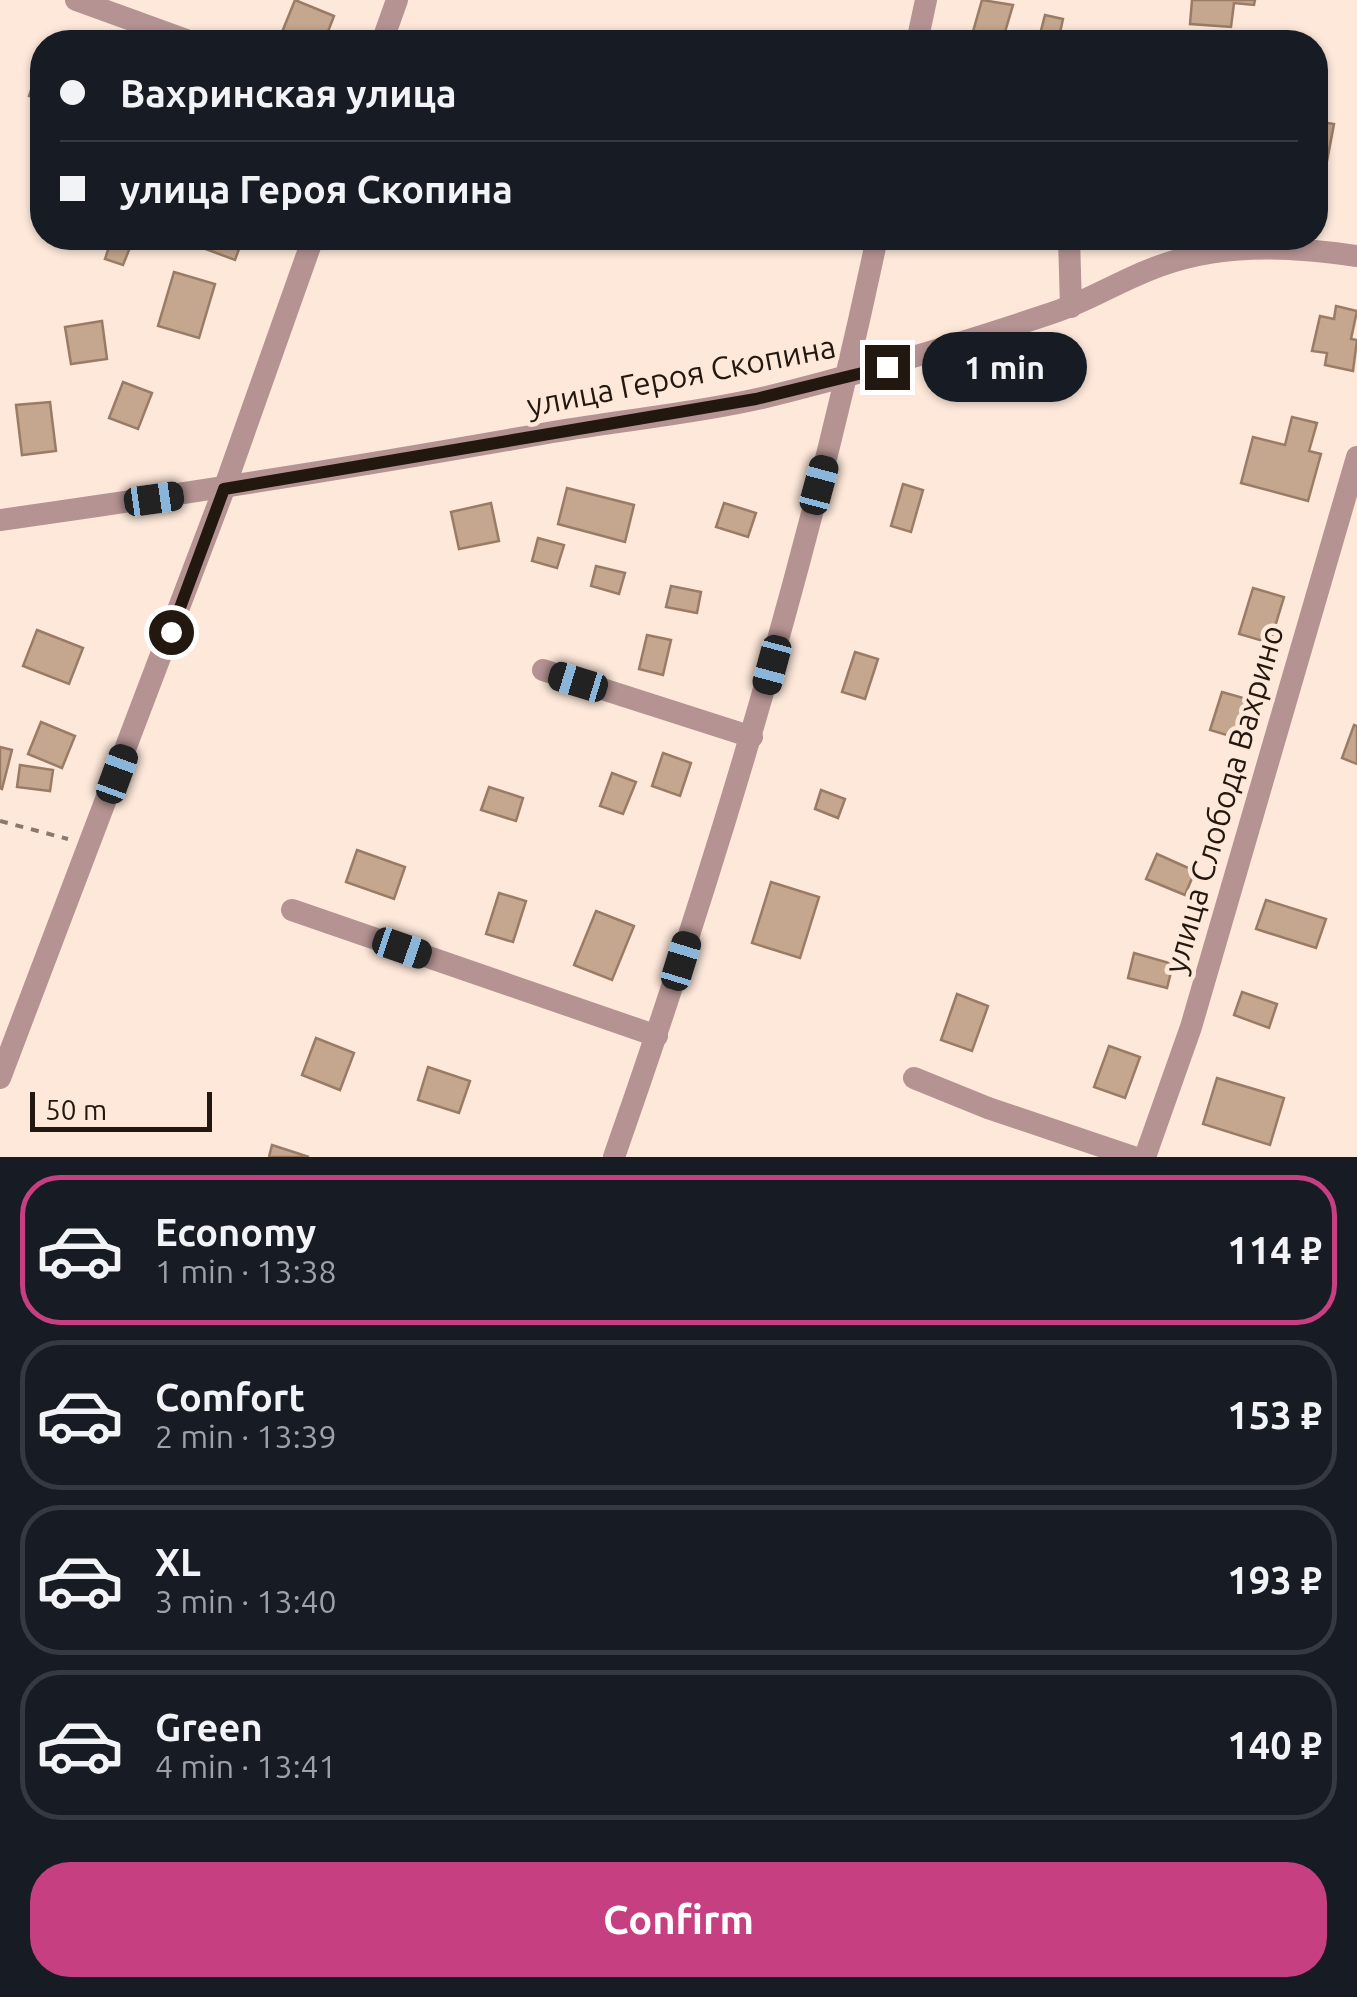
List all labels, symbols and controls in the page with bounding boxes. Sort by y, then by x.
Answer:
text: Вахринская улица [120,72,457,114]
text: улица Героя Скопина [120,168,513,210]
street label: улица Героя Скопина [523,327,839,423]
callout: 1 min [922,332,1087,402]
route end [865,345,910,390]
text: 1 min [964,349,1045,385]
car [797,452,841,518]
car [122,480,186,518]
route start [149,610,194,655]
street label: улица Слобода Вахрино [1156,621,1290,977]
car [750,632,794,698]
car [545,659,611,705]
car [93,741,141,807]
car [369,924,435,972]
car [658,928,704,994]
scale bar [30,1087,212,1132]
text: 50 m [45,1094,107,1125]
icon: car [35,1205,125,1295]
text: Economy [155,1211,316,1253]
text: 114 ₽ [1227,1229,1322,1271]
text: 1 min · 13:38 [155,1253,337,1289]
icon: car [35,1370,125,1460]
text: Comfort [155,1376,305,1418]
text: 153 ₽ [1227,1394,1322,1436]
text: 2 min · 13:39 [155,1418,337,1454]
icon: car [35,1535,125,1625]
text: XL [155,1541,201,1583]
text: 193 ₽ [1227,1559,1322,1601]
text: 3 min · 13:40 [155,1583,337,1619]
icon: car [35,1700,125,1790]
text: Green [155,1706,263,1748]
text: 140 ₽ [1227,1724,1322,1766]
text: 4 min · 13:41 [155,1748,337,1784]
button: Confirm [30,1862,1327,1977]

